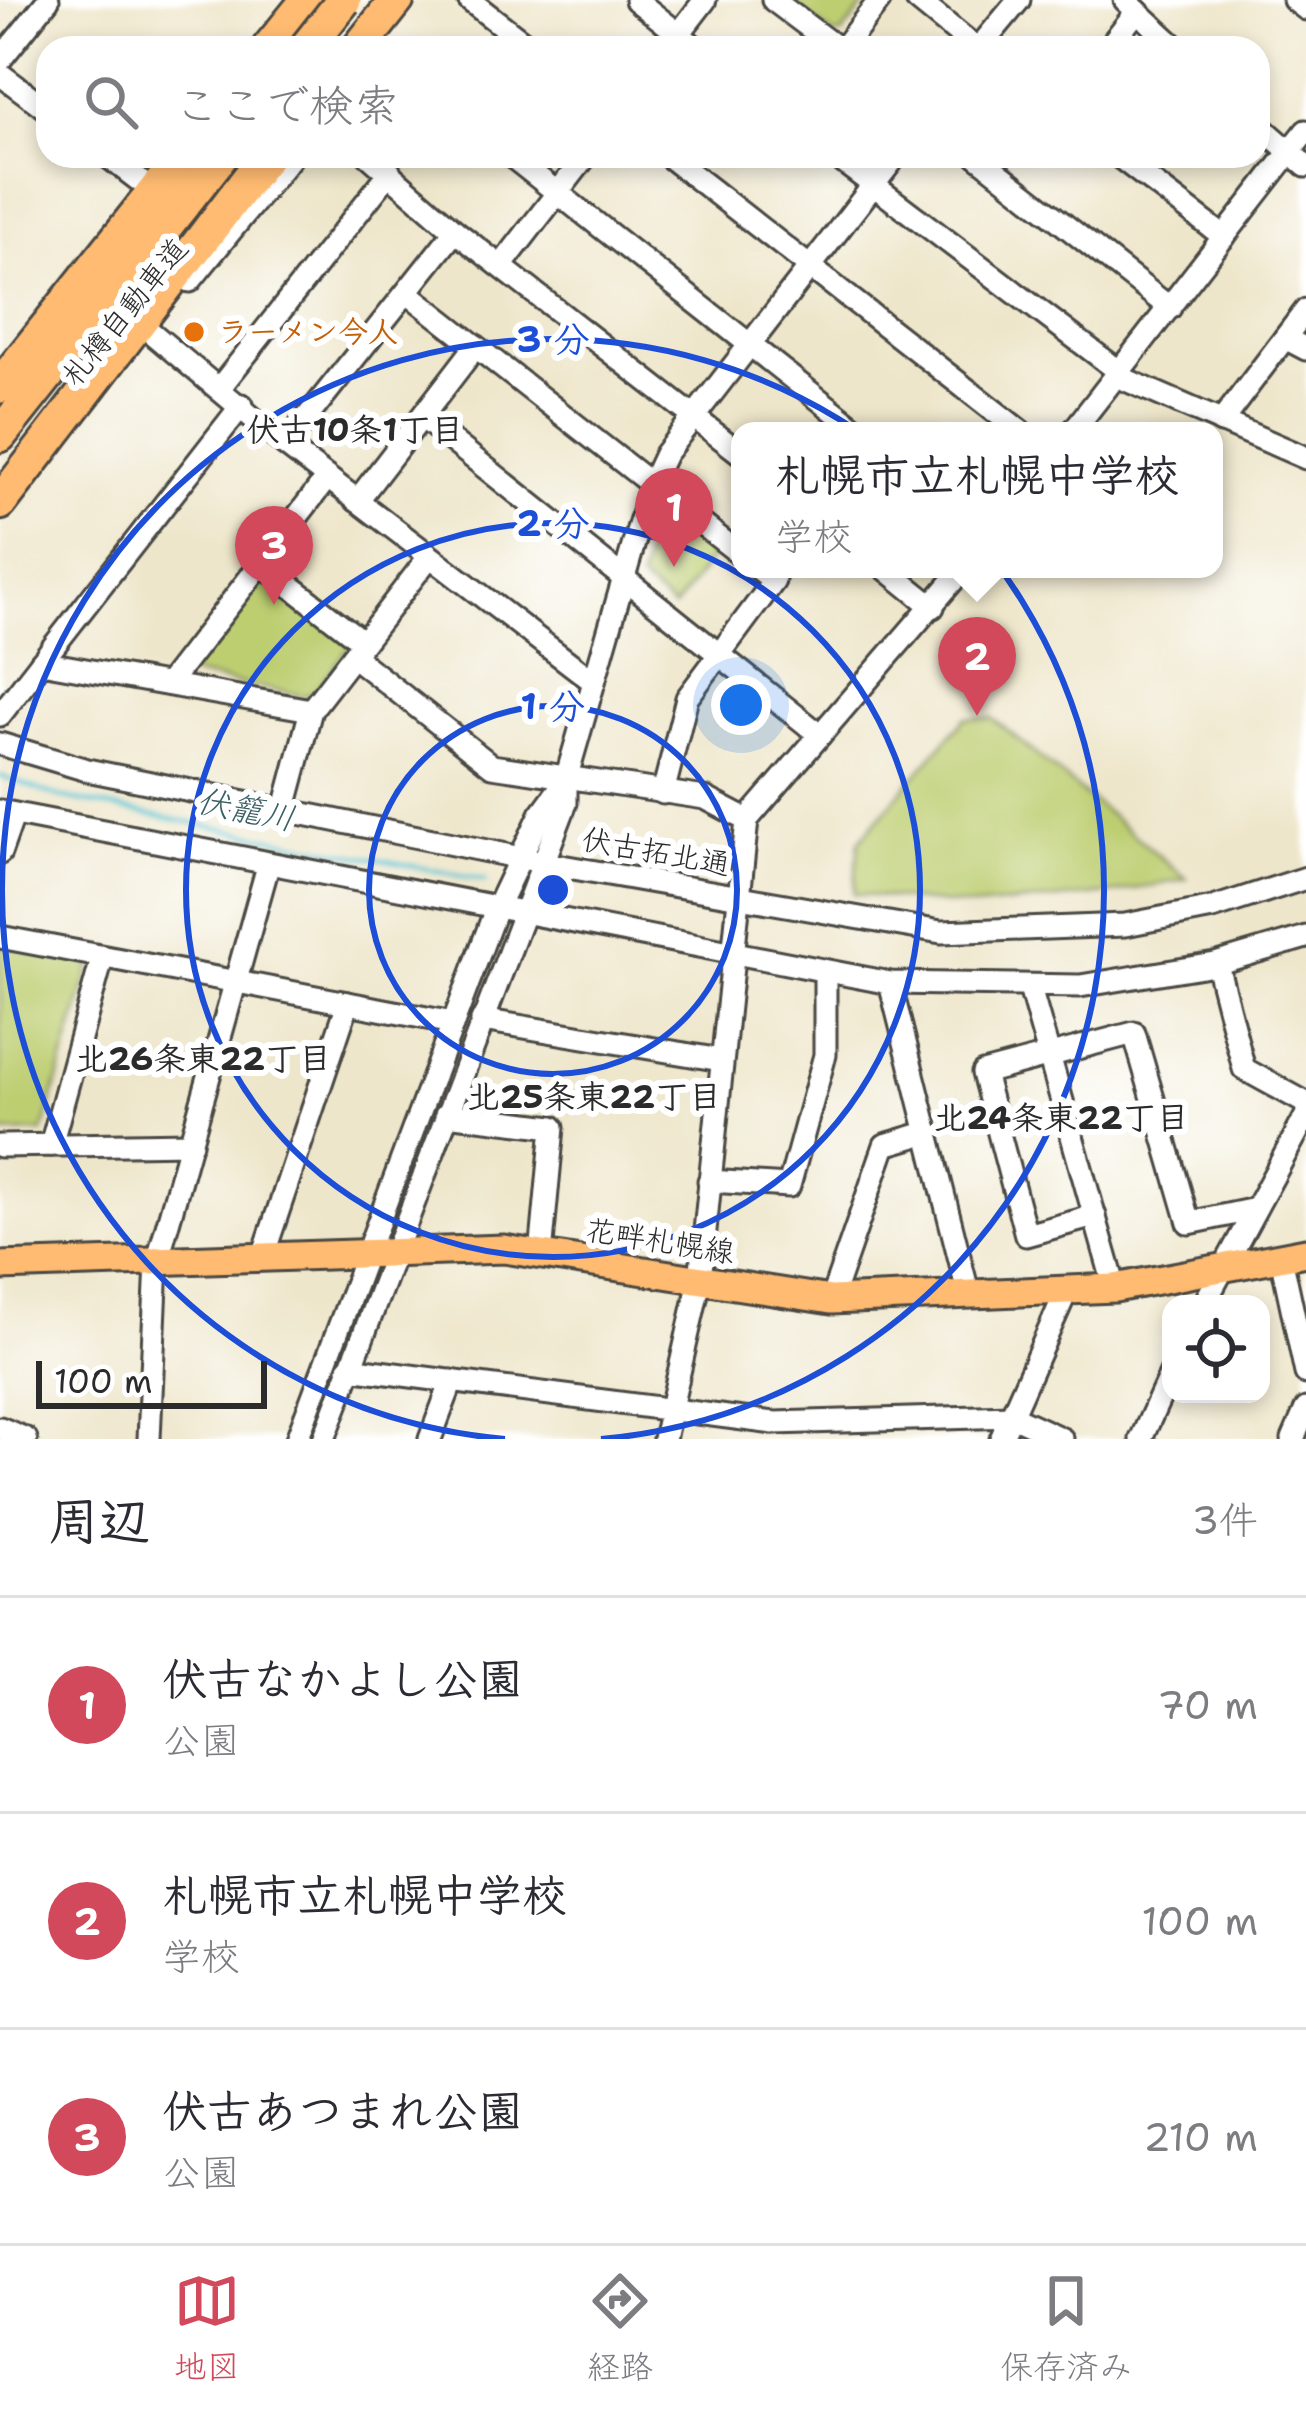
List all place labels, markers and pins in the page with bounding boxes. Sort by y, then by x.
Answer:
place label: ラーメン今人 [218,311,398,352]
marker: ラーメン今人 [181,319,207,345]
pin: 1 [635,468,713,567]
pin: 3 [235,506,313,605]
pin: 2 [938,617,1016,716]
centre of rings [532,869,574,911]

